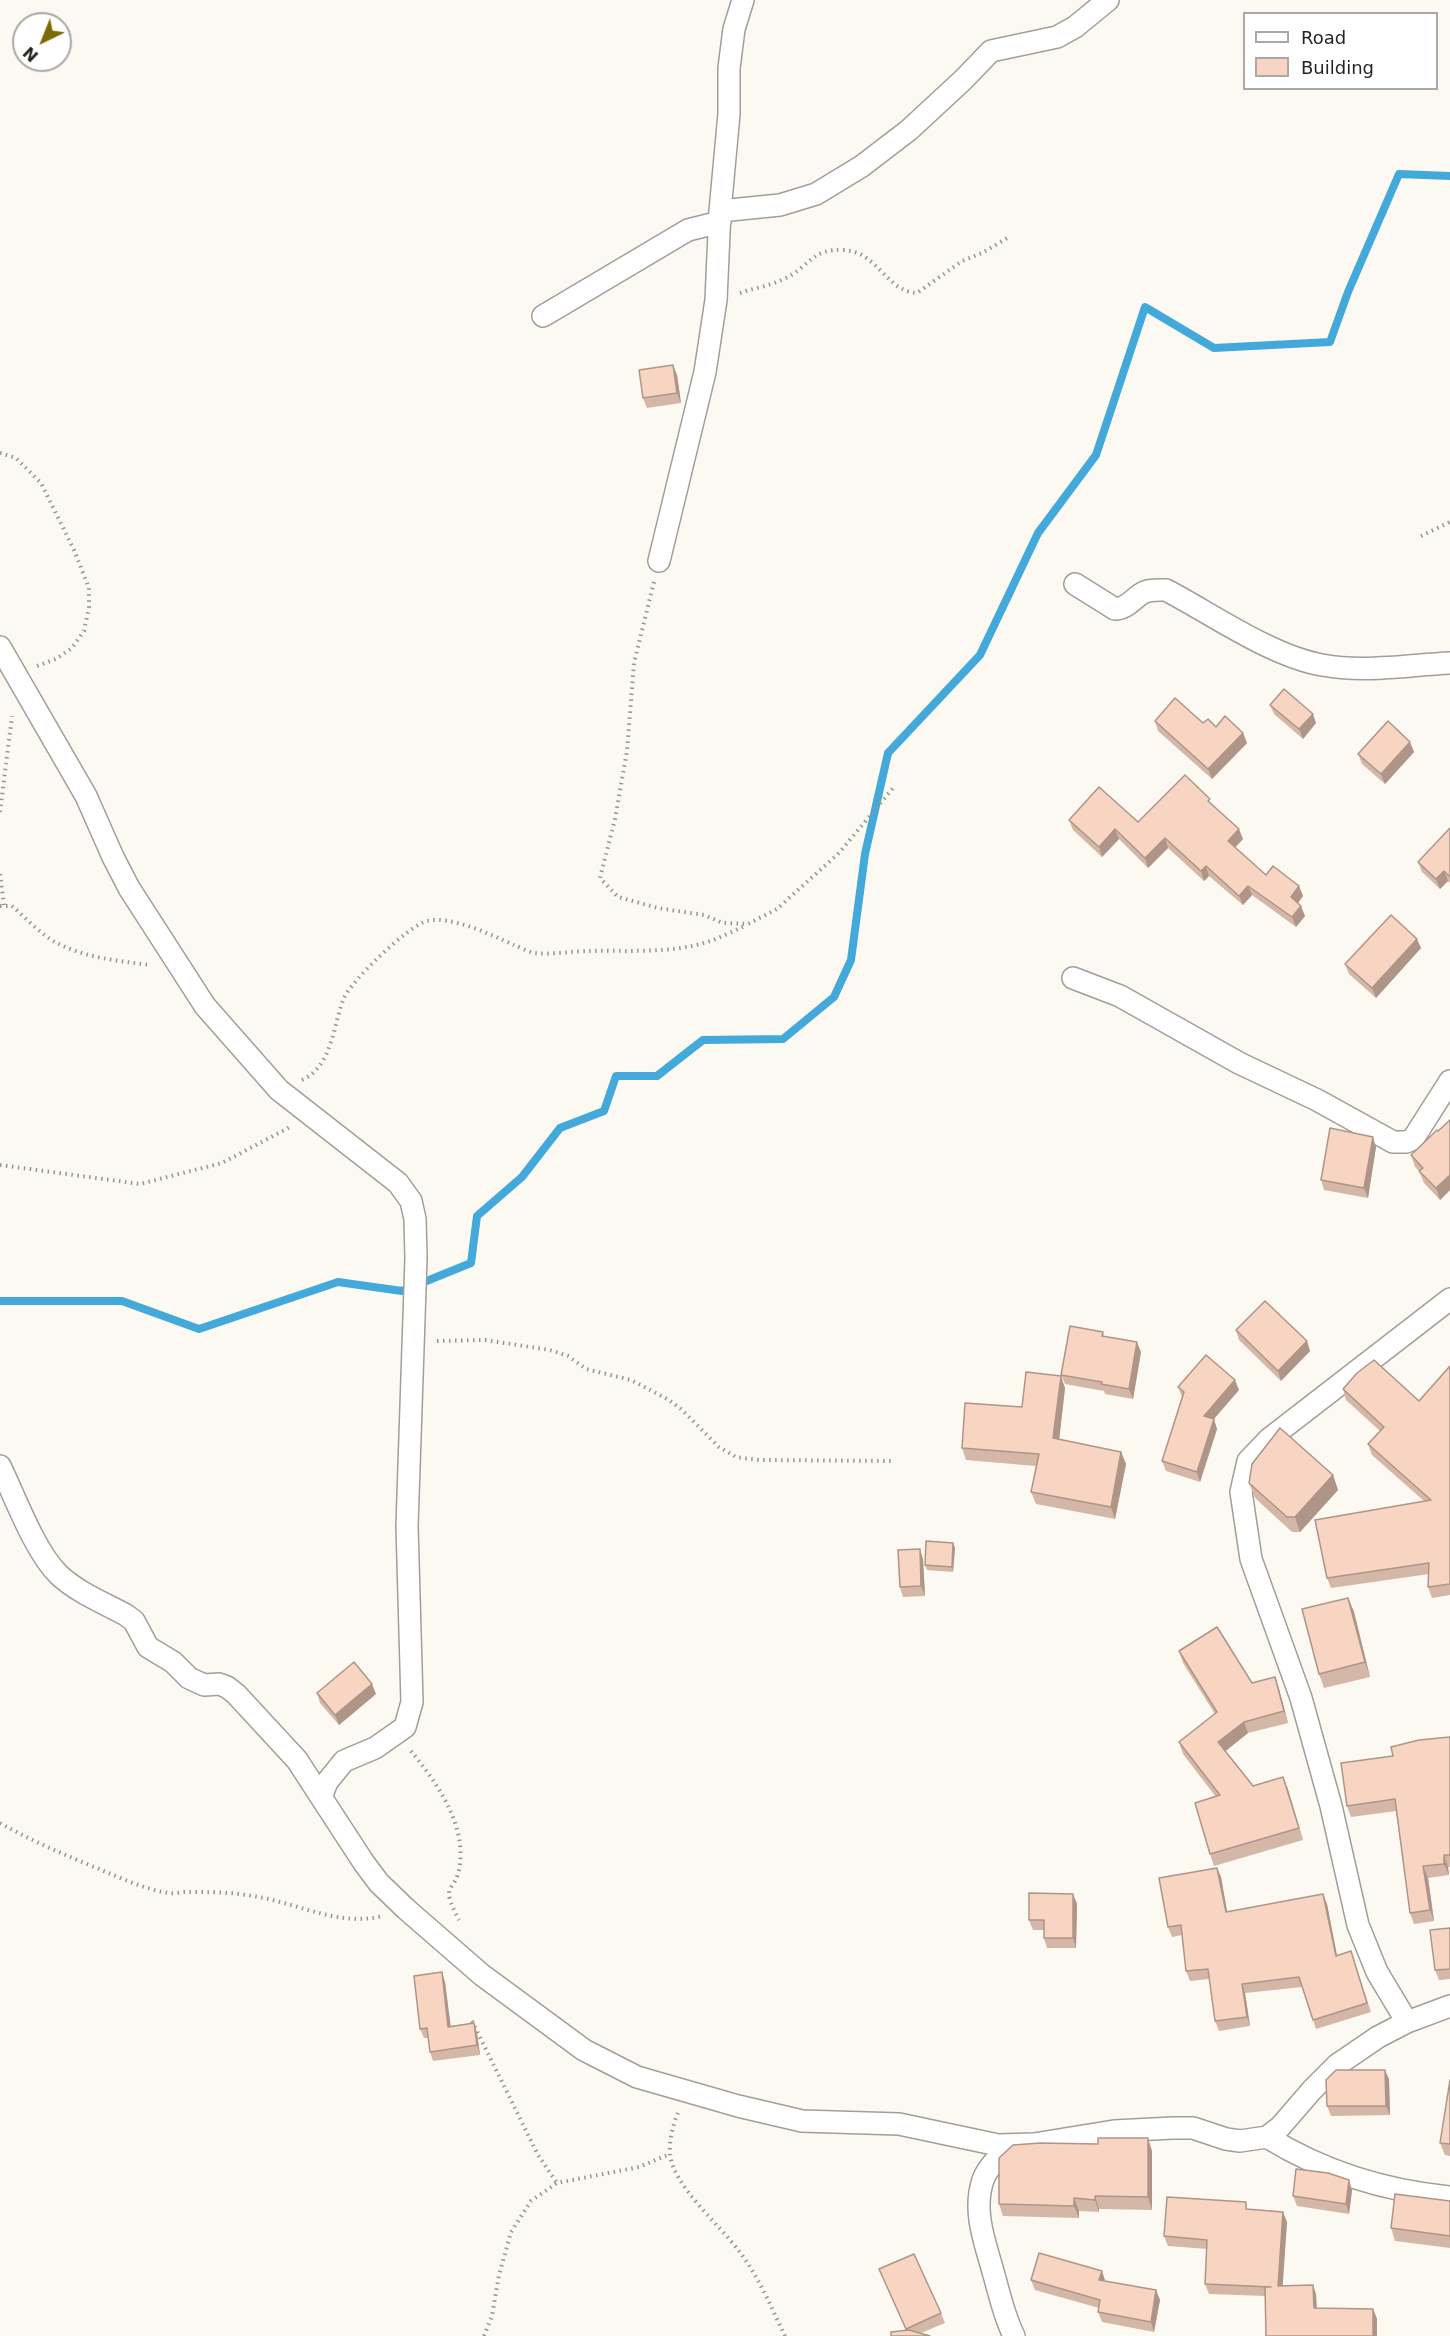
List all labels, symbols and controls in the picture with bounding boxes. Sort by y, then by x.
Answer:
north arrow [12,12,72,72]
legend [1243,12,1438,90]
text: Road [1301,27,1346,48]
text: N [19,43,42,66]
text: Building [1301,57,1374,78]

